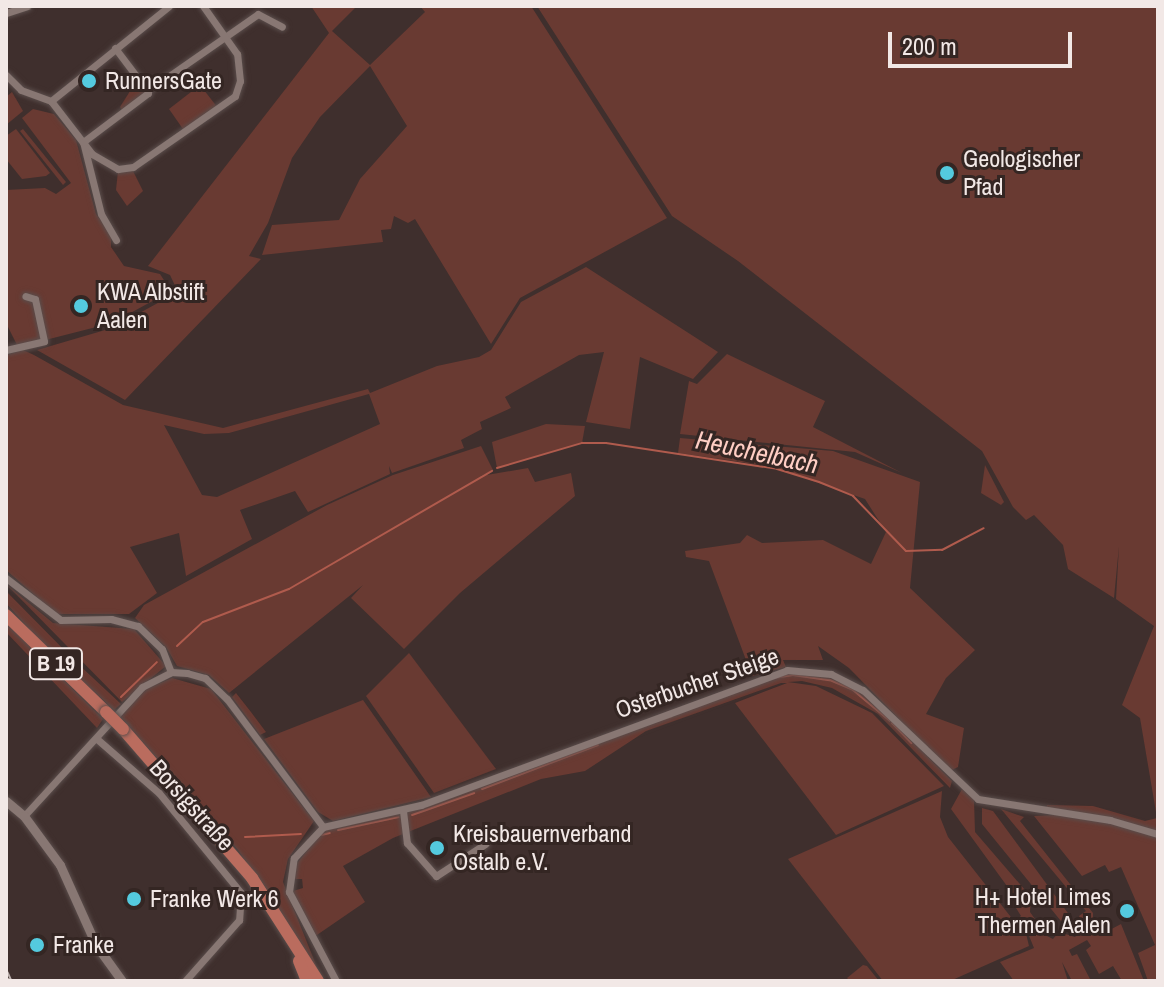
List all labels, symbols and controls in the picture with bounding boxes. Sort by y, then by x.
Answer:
scale bar [892,16,1076,66]
text: 200 m [902,30,957,62]
place label: RunnersGate [105,67,222,95]
marker: RunnersGate [80,72,98,90]
place label: Geologischer Pfad [963,145,1080,201]
marker: Geologischer Pfad [938,164,956,182]
place label: KWA Albstift Aalen [97,278,207,334]
marker: KWA Albstift Aalen [72,297,90,315]
water label: Heuchelbach [693,424,821,480]
street label: Osterbucher Steige [612,642,782,724]
road number: B 19 [28,646,84,682]
street label: Borsigstraße [144,754,240,856]
place label: Kreisbauernverband Ostalb e.V. [453,820,631,876]
marker: Kreisbauernverband Ostalb e.V. [428,839,446,857]
place label: H+ Hotel Limes Thermen Aalen [975,883,1111,939]
place label: Franke Werk 6 [150,885,279,913]
marker: Franke Werk 6 [125,890,143,908]
marker: H+ Hotel Limes Thermen Aalen [1118,902,1136,920]
place label: Franke [53,931,114,959]
marker: Franke [28,936,46,954]

